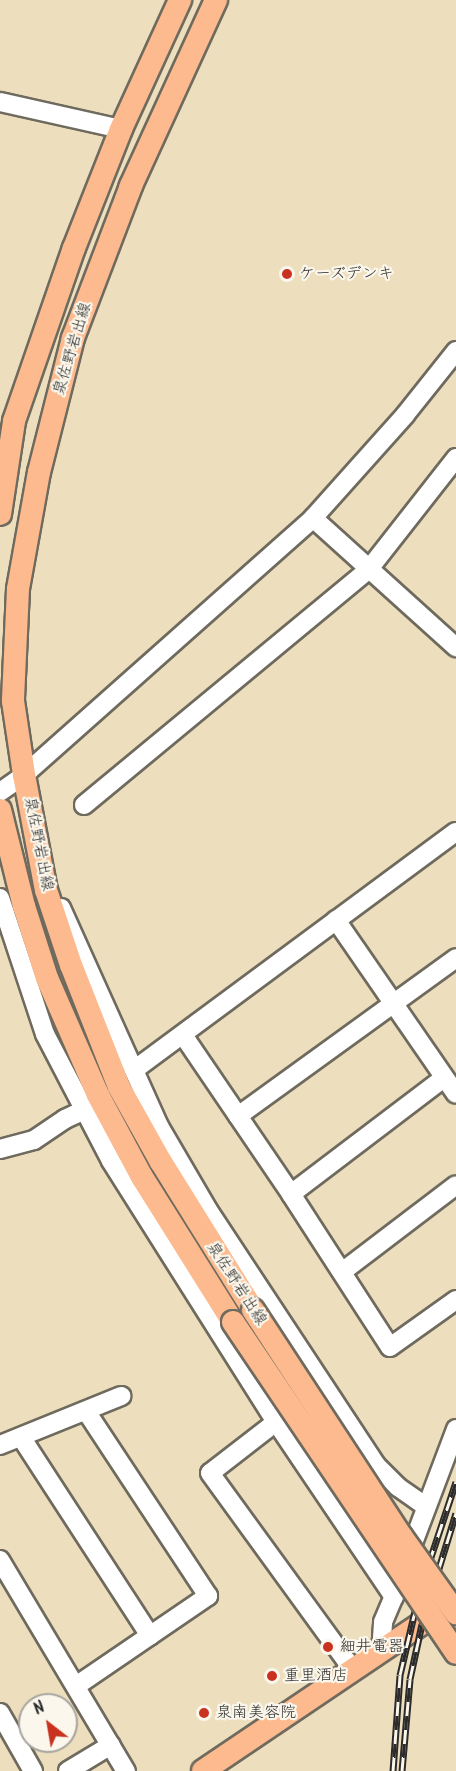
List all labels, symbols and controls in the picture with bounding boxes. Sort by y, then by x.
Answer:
place label: ケーズデンキ [299,264,395,284]
marker: ケーズデンキ [280,267,294,281]
street label: 泉佐野岩出線 [50,300,96,398]
street label: 泉佐野岩出線 [19,795,57,893]
street label: 泉佐野岩出線 [202,1239,270,1329]
place label: 細井電器 [340,1637,404,1657]
marker: 細井電器 [321,1640,335,1654]
place label: 重里酒店 [284,1666,348,1686]
marker: 重里酒店 [265,1669,279,1683]
north arrow [18,1693,78,1753]
text: N [29,1696,50,1722]
place label: 泉南美容院 [216,1703,296,1723]
marker: 泉南美容院 [197,1706,211,1720]

